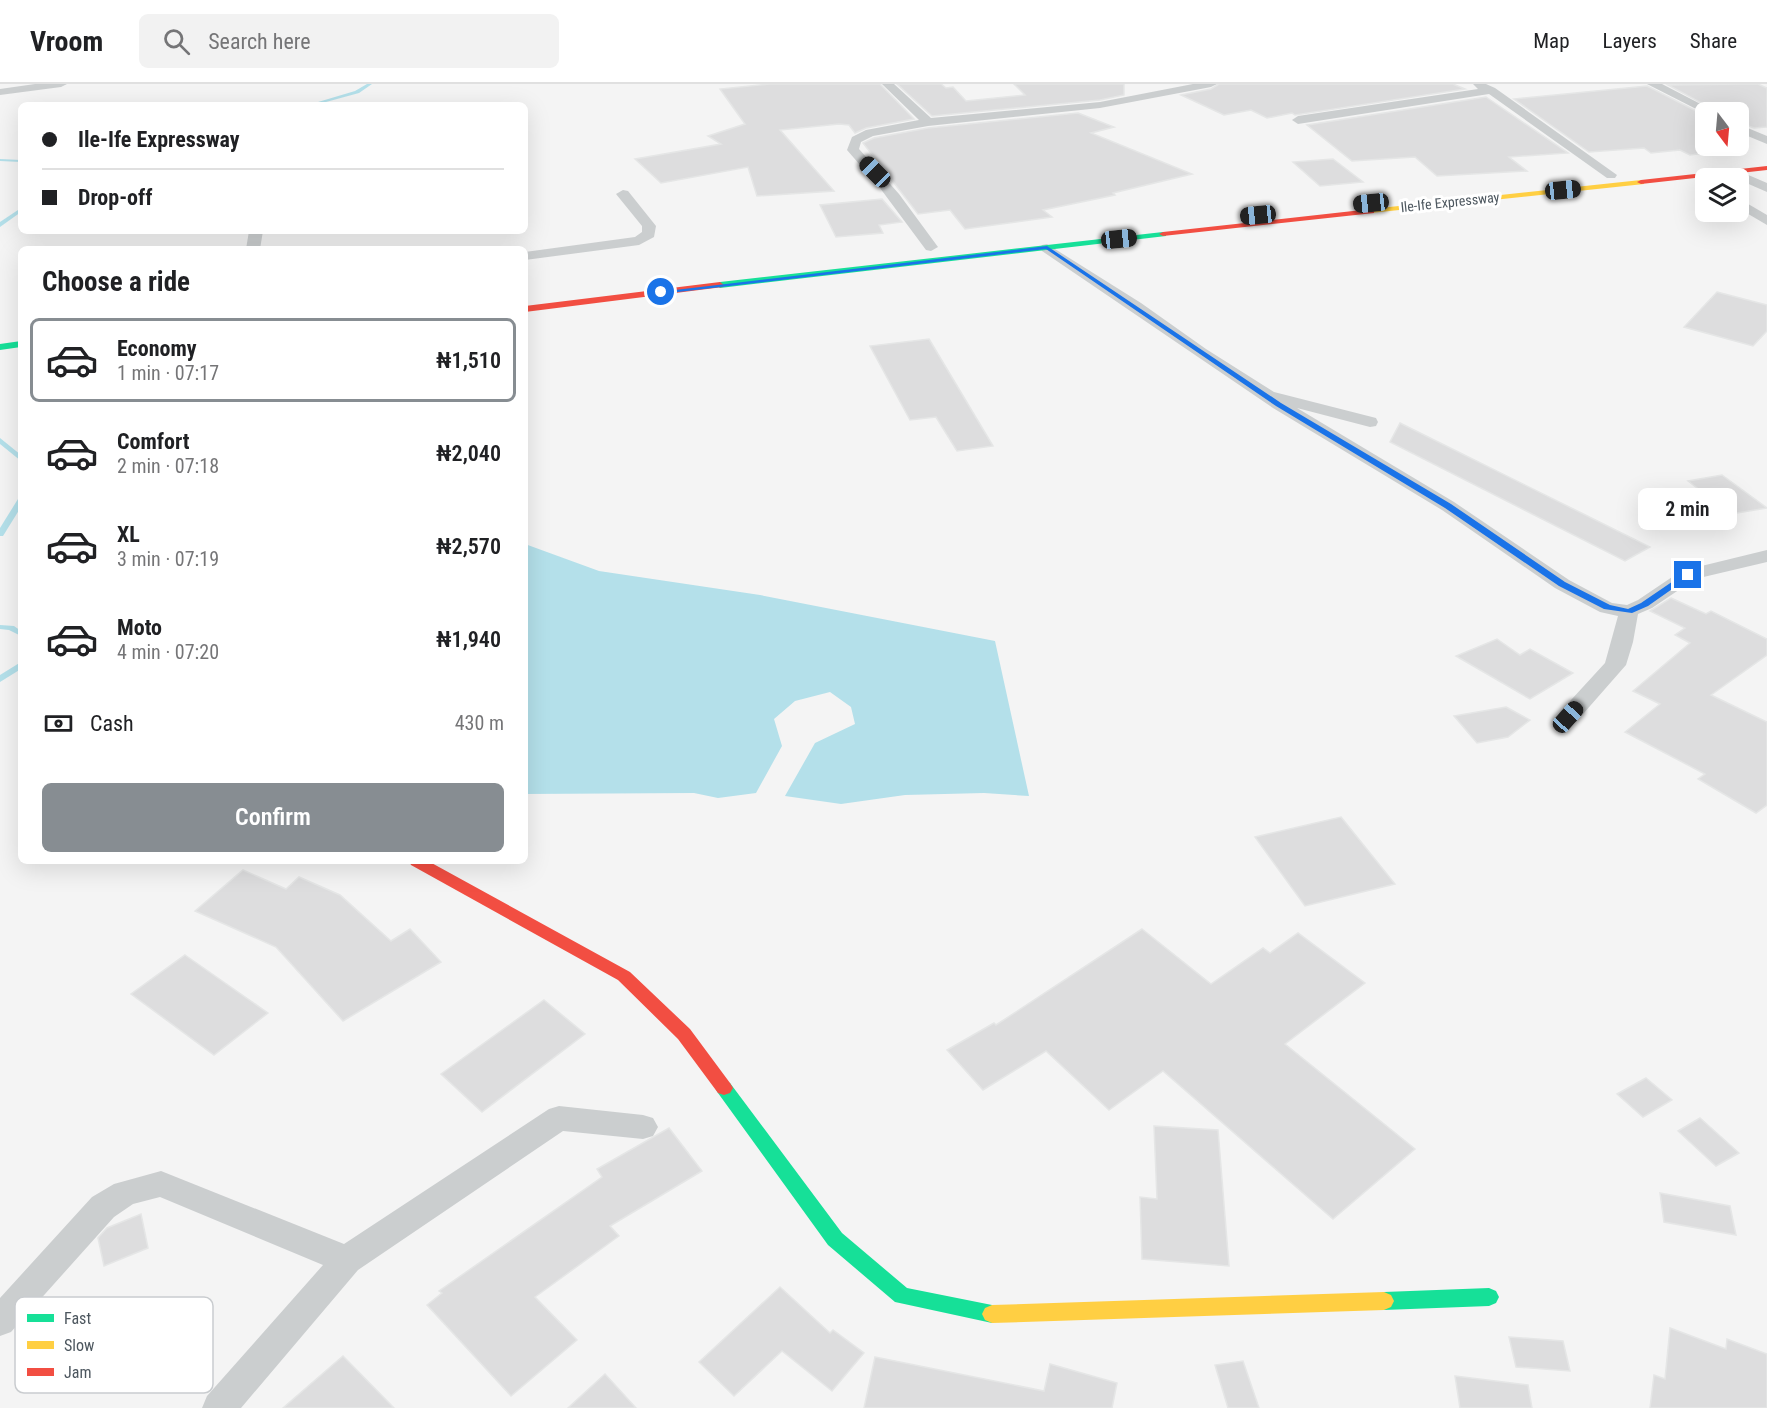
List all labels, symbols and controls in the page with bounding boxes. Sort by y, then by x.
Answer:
search box [139,14,559,68]
text: Vroom [30,25,103,58]
icon: search [160,25,193,58]
text: Search here [208,29,311,54]
text: Map [1533,29,1570,53]
text: Layers [1603,29,1657,53]
text: Share [1690,29,1737,53]
north arrow [1695,102,1749,156]
map controls [1695,102,1749,222]
text: Ile-Ife Expressway [78,127,240,152]
car [856,153,894,191]
button: layers [1695,168,1749,222]
car [1544,179,1582,201]
text: Drop-off [78,185,152,210]
street label: Ile-Ife Expressway [1400,189,1500,215]
car [1352,192,1390,214]
car [1239,204,1277,226]
car [1100,228,1138,250]
text: Choose a ride [42,266,190,298]
route start [647,278,674,305]
icon: car [45,333,99,387]
text: Economy [117,336,197,361]
text: ₦1,510 [436,348,501,373]
text: 1 min · 07:17 [117,361,219,385]
icon: car [45,426,99,480]
text: Comfort [117,429,190,454]
text: ₦2,040 [436,441,501,466]
text: 2 min · 07:18 [117,454,219,478]
callout: 2 min [1638,488,1738,530]
text: 2 min [1665,497,1710,521]
icon: car [45,519,99,573]
text: XL [117,522,140,547]
text: ₦2,570 [436,534,501,559]
text: 3 min · 07:19 [117,547,219,571]
route end [1674,561,1701,588]
icon: car [45,612,99,666]
text: Moto [117,615,162,640]
text: ₦1,940 [436,627,501,652]
text: 4 min · 07:20 [117,640,219,664]
car [1549,698,1587,736]
icon: cash [42,707,75,740]
text: Cash [90,711,134,736]
text: 430 m [455,711,504,735]
button: Confirm [42,783,504,852]
legend [15,1297,213,1393]
text: Fast [64,1309,91,1328]
text: Slow [64,1336,94,1355]
text: Jam [64,1363,91,1382]

